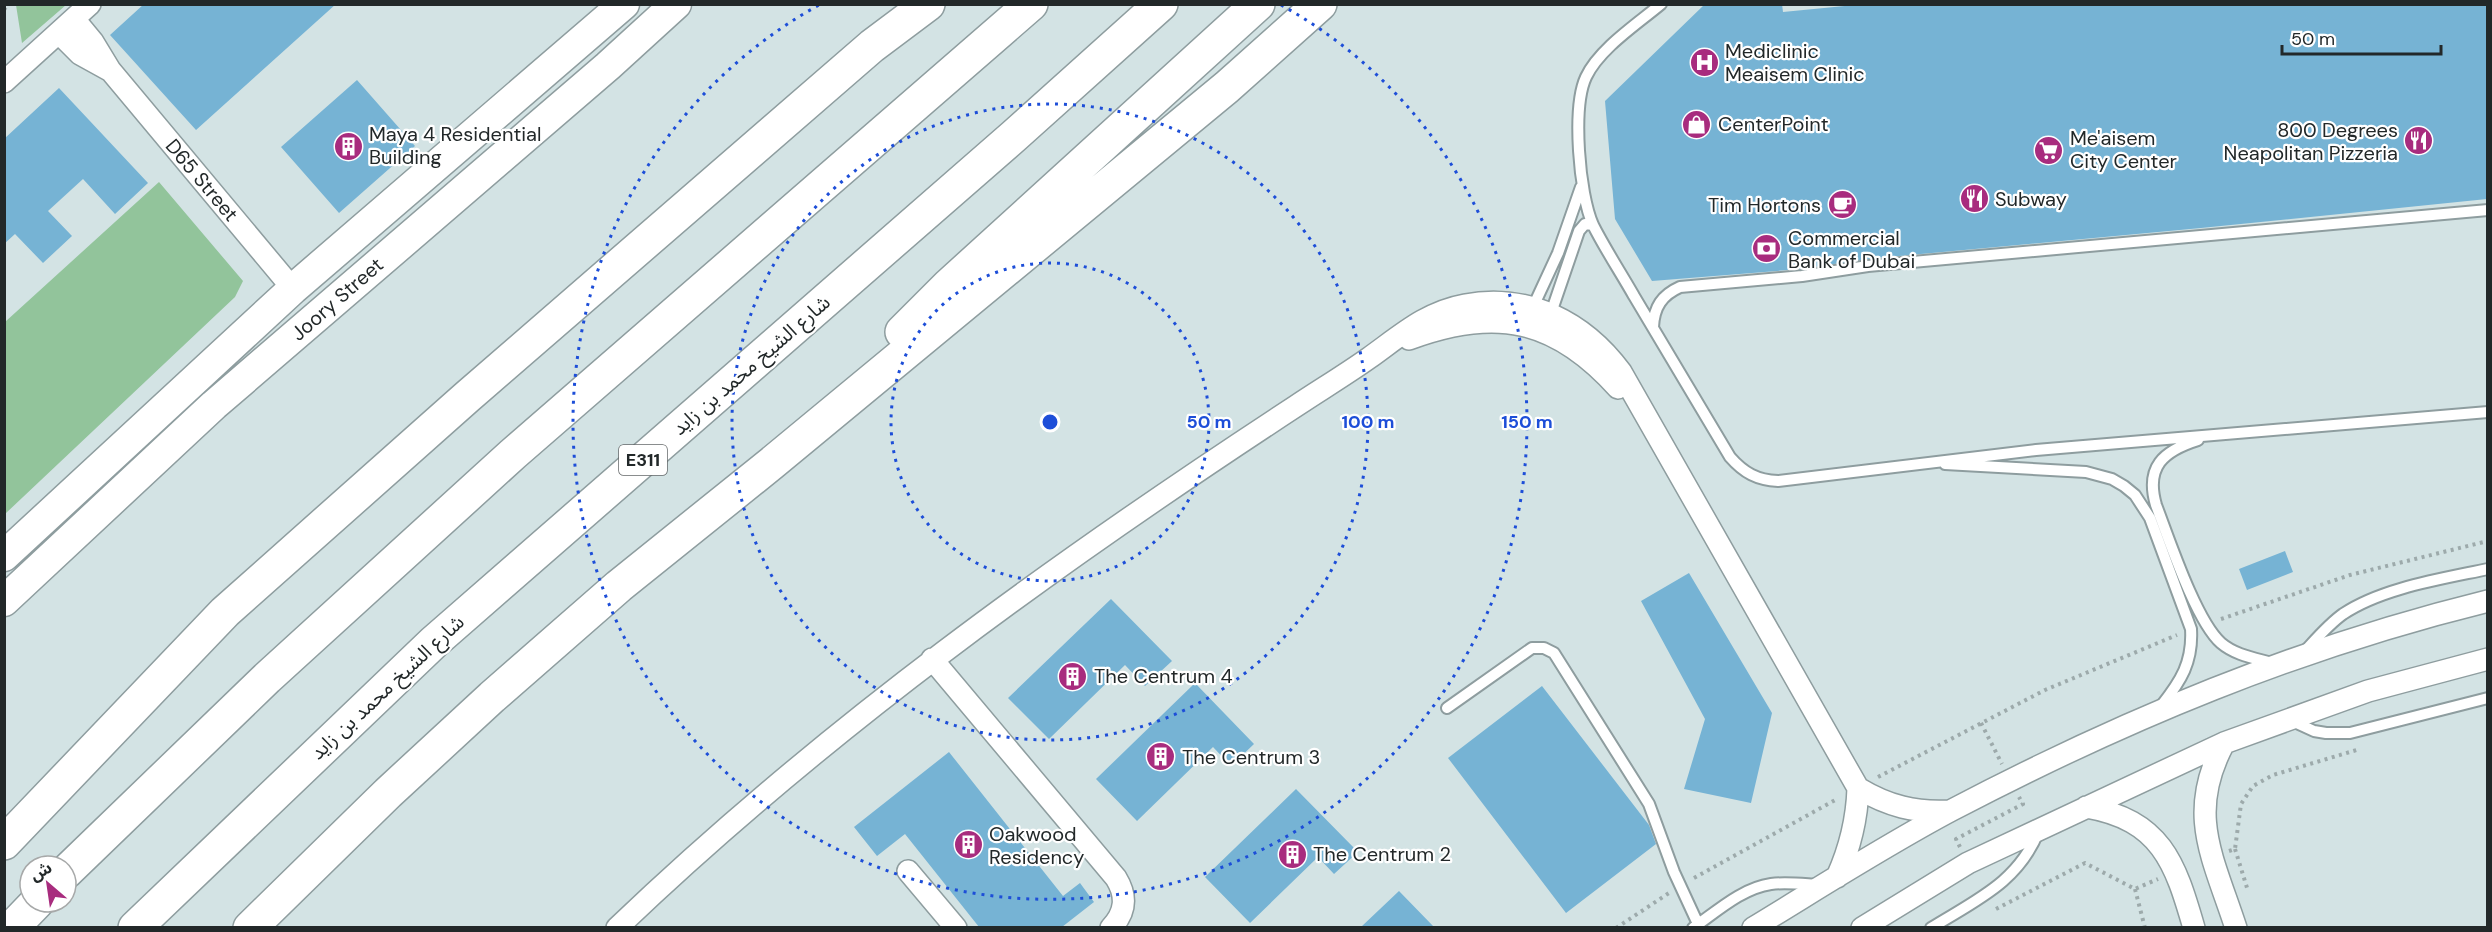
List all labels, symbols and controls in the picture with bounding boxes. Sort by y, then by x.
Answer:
scale bar [2282,18,2441,56]
text: 50 m [2291,27,2335,51]
place label: Mediclinic Meaisem Clinic [1725,38,1865,87]
hospital icon: Mediclinic Meaisem Clinic [1688,46,1720,78]
shop icon: CenterPoint [1681,108,1713,140]
place label: CenterPoint [1718,111,1829,137]
place label: 800 Degrees Neapolitan Pizzeria [2224,117,2398,166]
place label: Maya 4 Residential Building [369,121,541,170]
place label: Me'aisem City Center [2070,125,2177,174]
restaurant icon: 800 Degrees Neapolitan Pizzeria [2403,125,2435,157]
building icon: Maya 4 Residential Building [332,130,364,162]
street label: D65 Street [160,133,244,227]
supermarket icon: Me'aisem City Center [2033,134,2065,166]
restaurant icon: Subway [1958,183,1990,215]
place label: Subway [1995,186,2067,212]
cafe icon: Tim Hortons [1826,189,1858,221]
place label: Tim Hortons [1708,192,1821,218]
place label: Commercial Bank of Dubai [1788,225,1915,274]
bank icon: Commercial Bank of Dubai [1751,233,1783,265]
street label: Joory Street [285,252,389,346]
street label: شارع الشيخ محمد بن زايد [667,289,837,442]
text: 50 m [1186,410,1232,434]
text: 100 m [1341,410,1395,434]
text: 150 m [1501,410,1553,434]
centre of rings [1040,412,1060,432]
road number: E311 [619,445,667,475]
street label: شارع الشيخ محمد بن زايد [305,609,471,767]
building icon: The Centrum 4 [1057,660,1089,692]
place label: The Centrum 4 [1094,663,1233,689]
building icon: The Centrum 3 [1145,741,1177,773]
place label: The Centrum 3 [1182,744,1320,770]
place label: Oakwood Residency [989,821,1084,870]
building icon: Oakwood Residency [952,829,984,861]
building icon: The Centrum 2 [1276,838,1308,870]
place label: The Centrum 2 [1313,841,1451,867]
north arrow [18,854,78,914]
text: ش [26,857,56,886]

